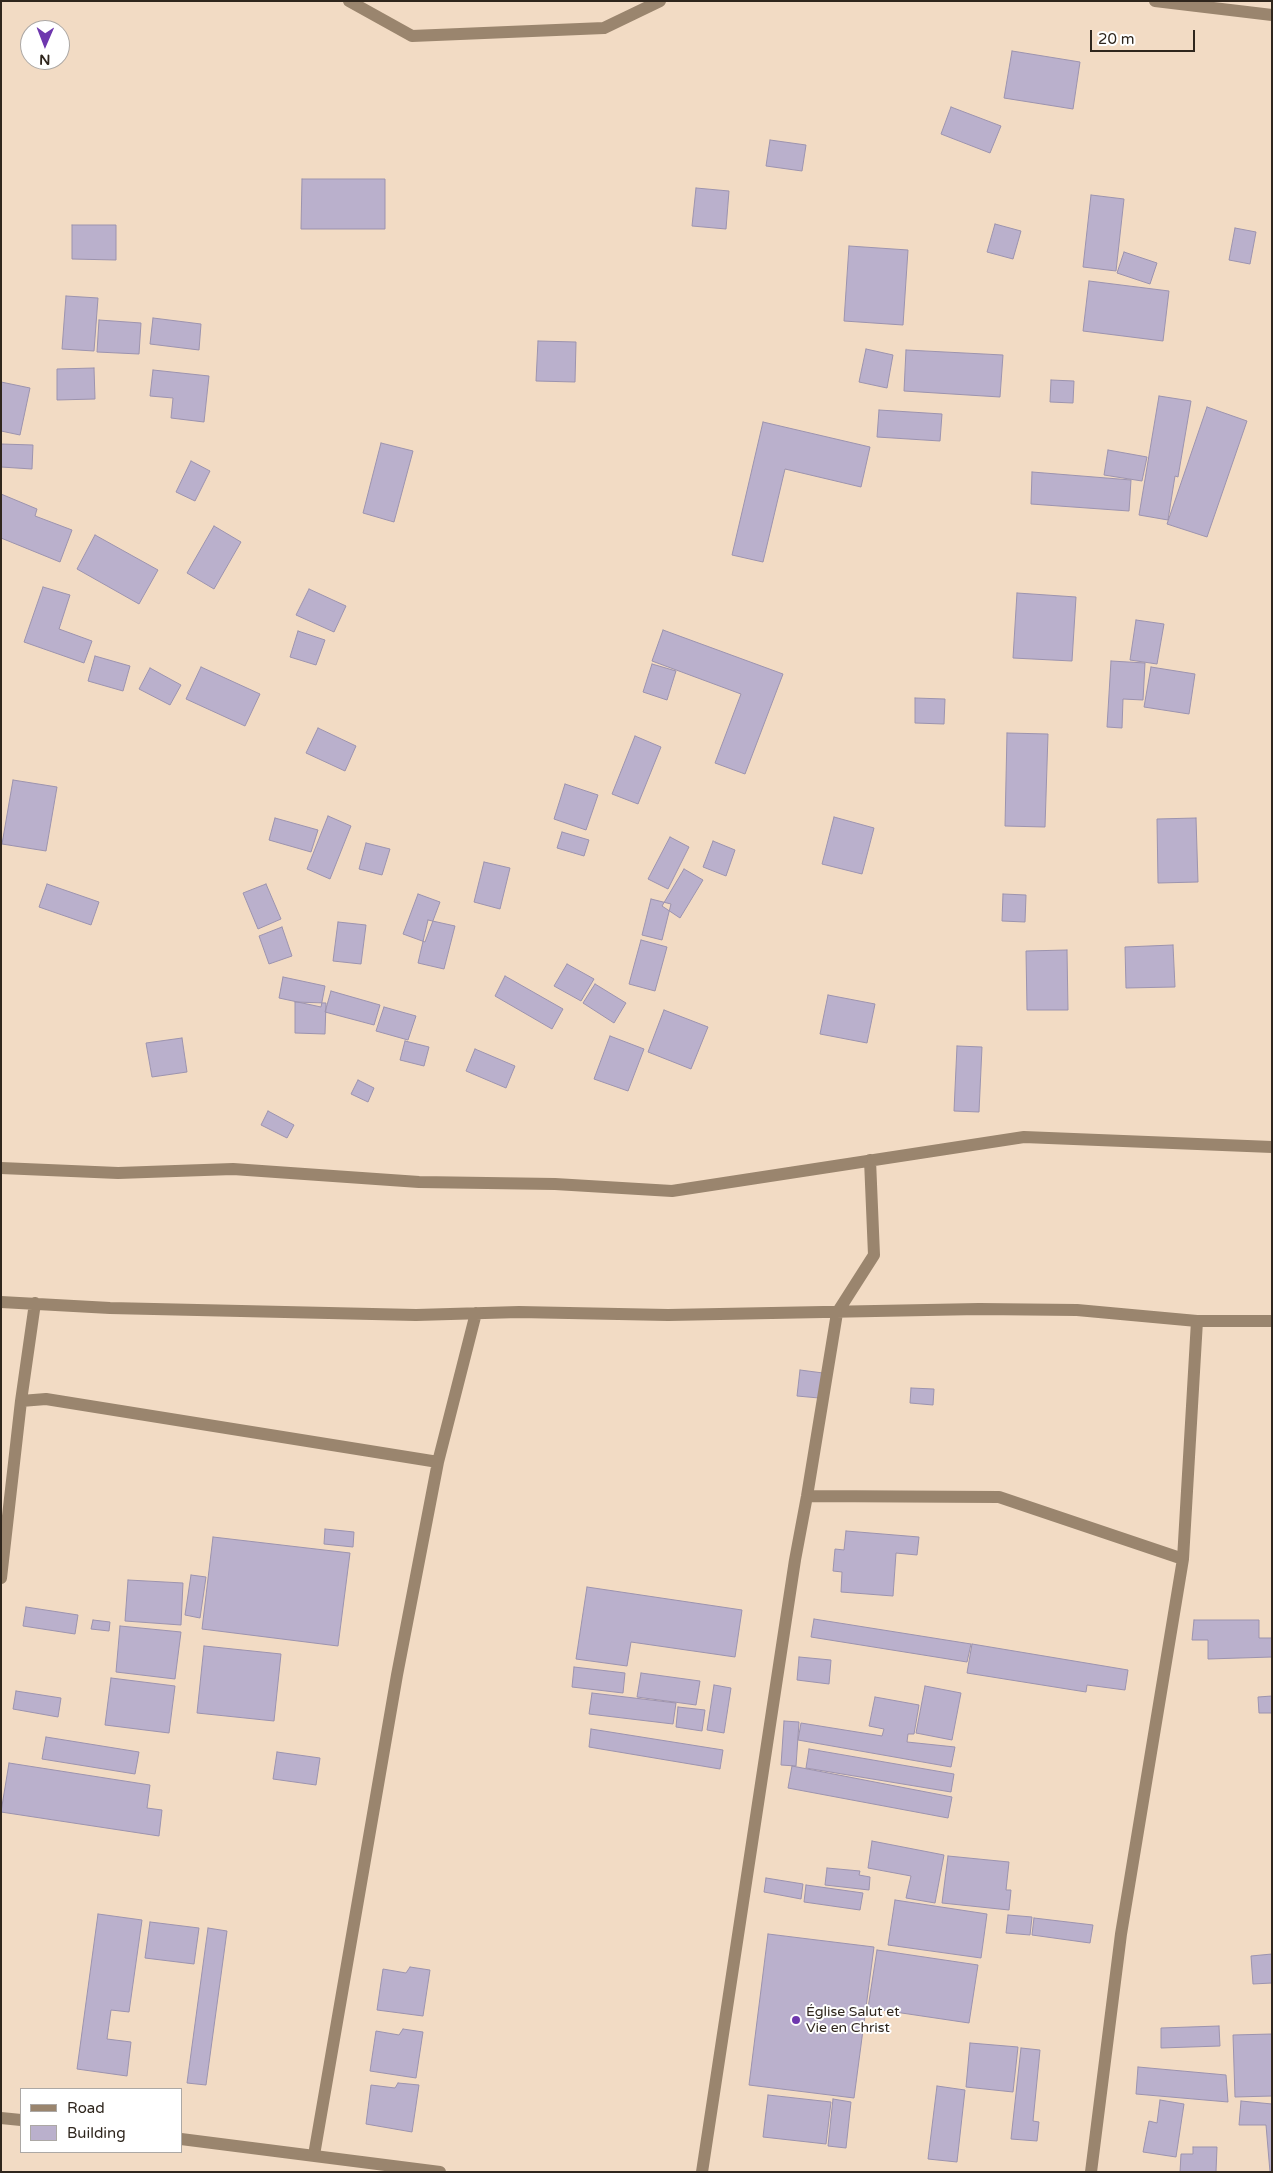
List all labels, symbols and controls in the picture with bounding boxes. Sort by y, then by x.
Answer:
north arrow [20,20,70,70]
scale bar [1093,20,1198,52]
text: 20 m [1098,30,1135,48]
text: N [39,51,51,68]
place label: Église Salut et Vie en Christ [806,2004,900,2036]
marker: Église Salut et Vie en Christ [790,2014,802,2026]
legend [20,2088,182,2153]
text: Road [67,2099,105,2117]
text: Building [67,2124,126,2142]

